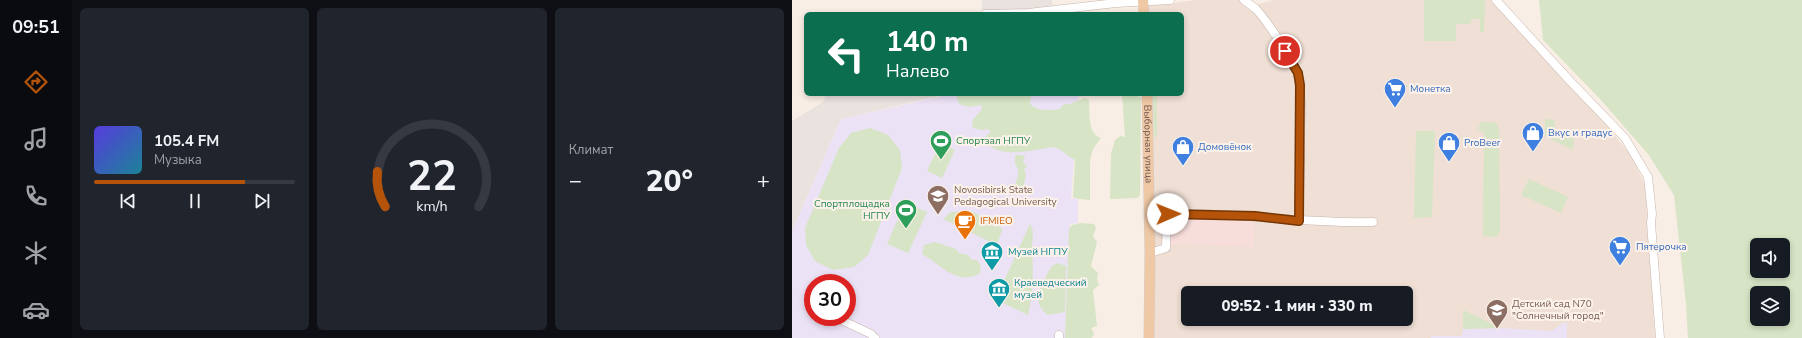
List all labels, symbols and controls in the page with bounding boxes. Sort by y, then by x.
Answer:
text: 09:51 [12,15,60,39]
text: 140 m [886,23,969,61]
icon: left [820,28,872,80]
pin [1268,34,1302,68]
icon: arrive [1274,40,1296,62]
text: Налево [886,59,950,83]
icon: directions [22,68,50,96]
supermarket icon: Монетка [1382,76,1408,109]
place label: Монетка [1410,82,1451,96]
street label: Выборная улица [1140,105,1156,183]
shop icon: Вкус и градус [1520,120,1546,153]
icon: music [22,125,50,153]
place label: Вкус и градус [1548,126,1613,140]
sports icon: Спортзал НГПУ [928,128,954,161]
shop icon: ProBeer [1436,130,1462,163]
text: 105.4 FM [154,131,219,151]
place label: Спортзал НГПУ [956,134,1031,148]
shop icon: Домовёнок [1170,134,1196,167]
place label: ProBeer [1464,136,1501,150]
place label: Домовёнок [1198,140,1252,154]
text: Климат [569,141,613,159]
text: 22 [407,148,457,205]
text: Музыка [154,151,202,169]
text: 20° [646,161,693,202]
text: − [569,166,582,196]
text: + [757,166,770,196]
icon: phone [22,182,50,210]
school or university icon: Novosibirsk State Pedagogical University [925,183,951,216]
place label: Novosibirsk State Pedagogical University [954,183,1057,209]
icon: previous [117,190,139,212]
icon: pause [184,190,206,212]
icon: next [251,190,273,212]
position arrow [1147,193,1189,235]
text: km/h [416,197,448,216]
place label: Спортплощадка НГПУ [814,197,891,223]
sports icon: Спортплощадка НГПУ [893,197,919,230]
cafe icon: IFMIEO [952,208,978,241]
place label: IFMIEO [980,214,1013,228]
supermarket icon: Пятерочка [1607,234,1633,267]
map controls [1750,238,1790,326]
button: sound [1750,238,1790,278]
icon: climate [22,239,50,267]
museum icon: Музей НГПУ [979,239,1005,272]
place label: Пятерочка [1636,240,1687,254]
place label: Музей НГПУ [1008,245,1068,259]
speed limit sign: 30 [804,274,856,326]
museum icon: Краеведческий музей [986,276,1012,309]
place label: Краеведческий музей [1014,276,1087,302]
button: layers [1750,286,1790,326]
icon: car [22,296,50,324]
text: 09:52 · 1 мин · 330 m [1221,296,1373,316]
school or university icon: Детский сад N70 "Солнечный город" [1484,297,1510,330]
place label: Детский сад N70 "Солнечный город" [1512,297,1604,323]

